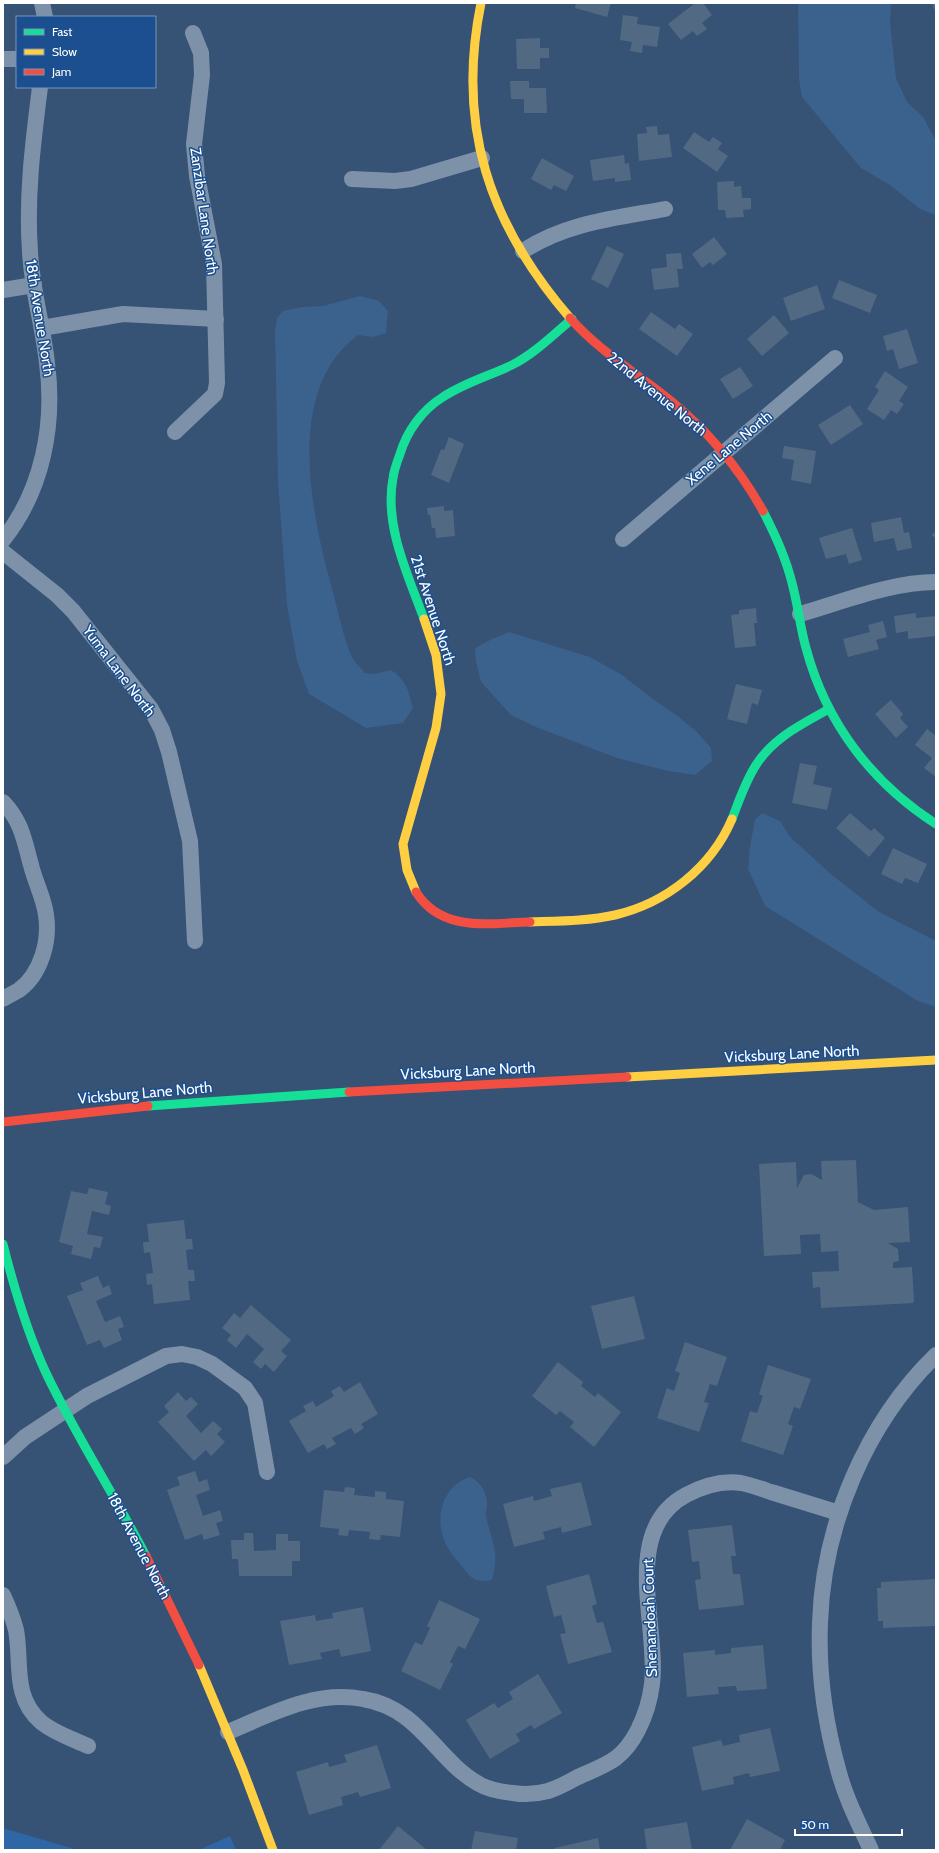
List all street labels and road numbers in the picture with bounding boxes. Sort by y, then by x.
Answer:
street label: Zanzibar Lane North [186,146,222,276]
street label: 18th Avenue North [22,258,58,378]
street label: 22nd Avenue North [603,348,711,440]
street label: Xene Lane North [683,407,775,489]
street label: 21st Avenue North [407,553,459,667]
street label: Yuma Lane North [78,621,159,720]
street label: Vicksburg Lane North [724,1041,860,1067]
street label: Vicksburg Lane North [400,1058,536,1084]
street label: Vicksburg Lane North [77,1078,213,1108]
street label: 18th Avenue North [103,1490,175,1602]
street label: Shenandoah Court [639,1558,661,1678]

